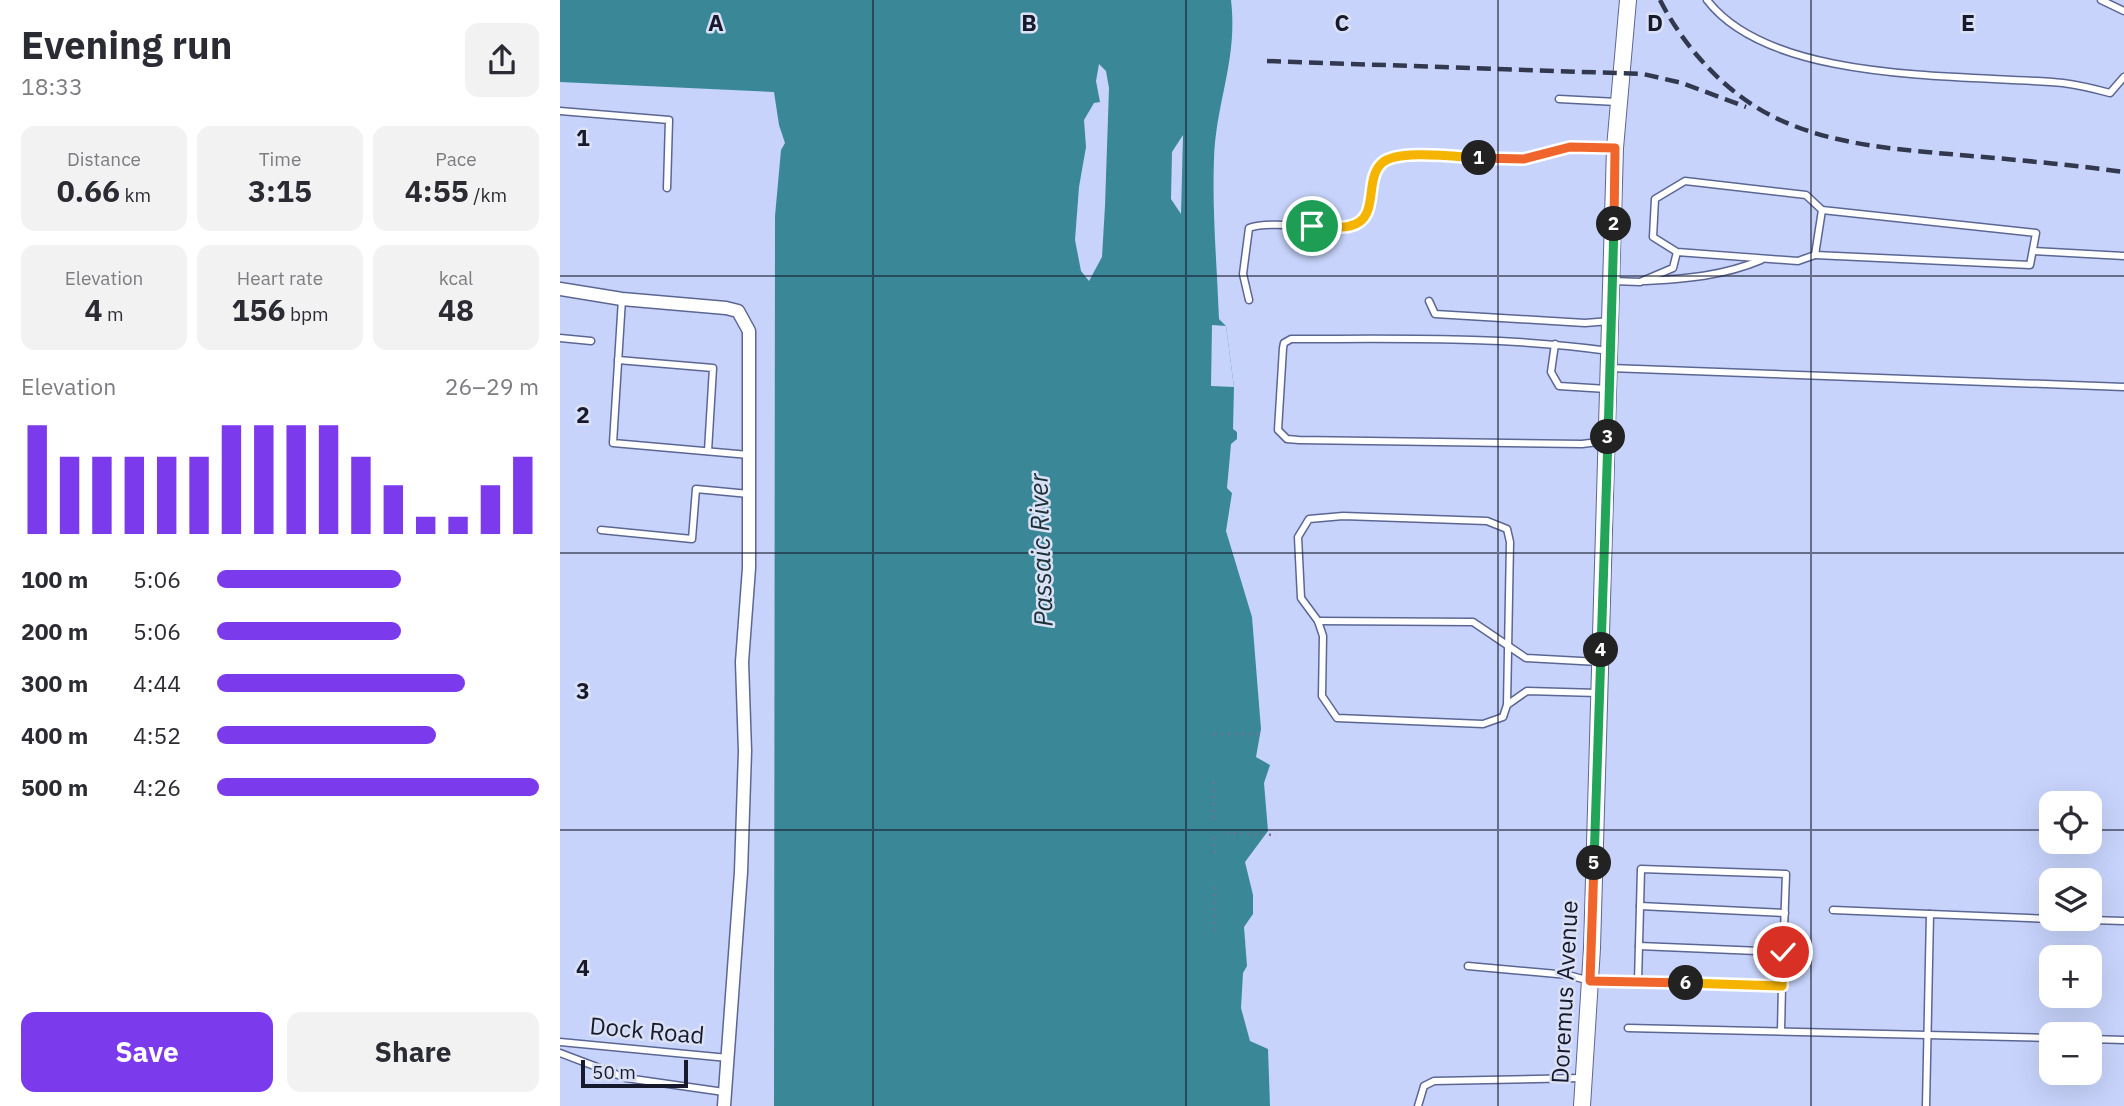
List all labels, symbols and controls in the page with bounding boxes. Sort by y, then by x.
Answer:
text: A [708,7,724,37]
text: B [1021,7,1037,37]
text: C [1335,7,1350,37]
text: D [1647,7,1663,37]
text: E [1961,7,1975,37]
text: Evening run [21,20,232,69]
button: share [465,23,539,97]
text: 18:33 [21,71,83,101]
text: 1 [576,122,590,152]
pin: 1 [1462,140,1496,176]
text: 1 [1473,145,1484,169]
text: Distance [67,147,141,171]
text: Time [259,147,301,171]
text: Pace [435,147,477,171]
text: 0.66 [57,171,120,210]
text: 3:15 [248,171,312,210]
text: 4:55 [405,171,469,210]
text: km [120,183,151,207]
text: /km [469,183,507,207]
pin [1282,196,1342,256]
pin: 2 [1596,206,1632,242]
icon: arrive [1293,207,1331,245]
text: 2 [1608,211,1619,235]
text: Elevation [65,266,143,290]
text: Heart rate [237,266,323,290]
text: kcal [439,266,473,290]
text: 4 [84,290,102,329]
text: 156 [231,290,285,329]
text: 48 [438,290,474,329]
text: m [102,302,124,326]
text: bpm [285,302,329,326]
text: Elevation [21,371,116,401]
text: 26–29 m [445,371,539,401]
text: 2 [576,399,590,429]
pin: 3 [1590,420,1626,454]
text: 3 [1602,424,1613,448]
water label: Passaic River [1020,471,1060,627]
text: 100 m [21,564,88,594]
text: 5:06 [133,564,181,594]
text: 200 m [21,616,88,646]
text: 5:06 [133,616,181,646]
pin: 4 [1584,632,1618,668]
text: 4 [1595,637,1606,661]
text: 300 m [21,668,88,698]
text: 4:44 [133,668,181,698]
text: 3 [576,675,590,705]
text: 400 m [21,720,88,750]
text: 4:52 [133,720,181,750]
text: 500 m [21,772,88,802]
text: 4:26 [133,772,181,802]
map controls [2039,791,2102,1085]
button: locate [2039,791,2102,854]
pin: 5 [1576,846,1612,880]
text: 5 [1588,850,1599,874]
button: layers [2039,868,2102,931]
street label: Doremus Avenue [1543,899,1585,1084]
pin [1753,922,1813,982]
icon: check [1764,933,1802,971]
button: + [2039,945,2102,1008]
text: 4 [576,952,590,982]
pin: 6 [1668,965,1704,1000]
text: 6 [1680,970,1691,994]
street label: Dock Road [588,1009,706,1051]
button: Save [21,1012,273,1092]
button: Share [287,1012,539,1092]
button: − [2039,1022,2102,1085]
scale bar [581,1057,688,1089]
text: 50 m [592,1060,636,1084]

